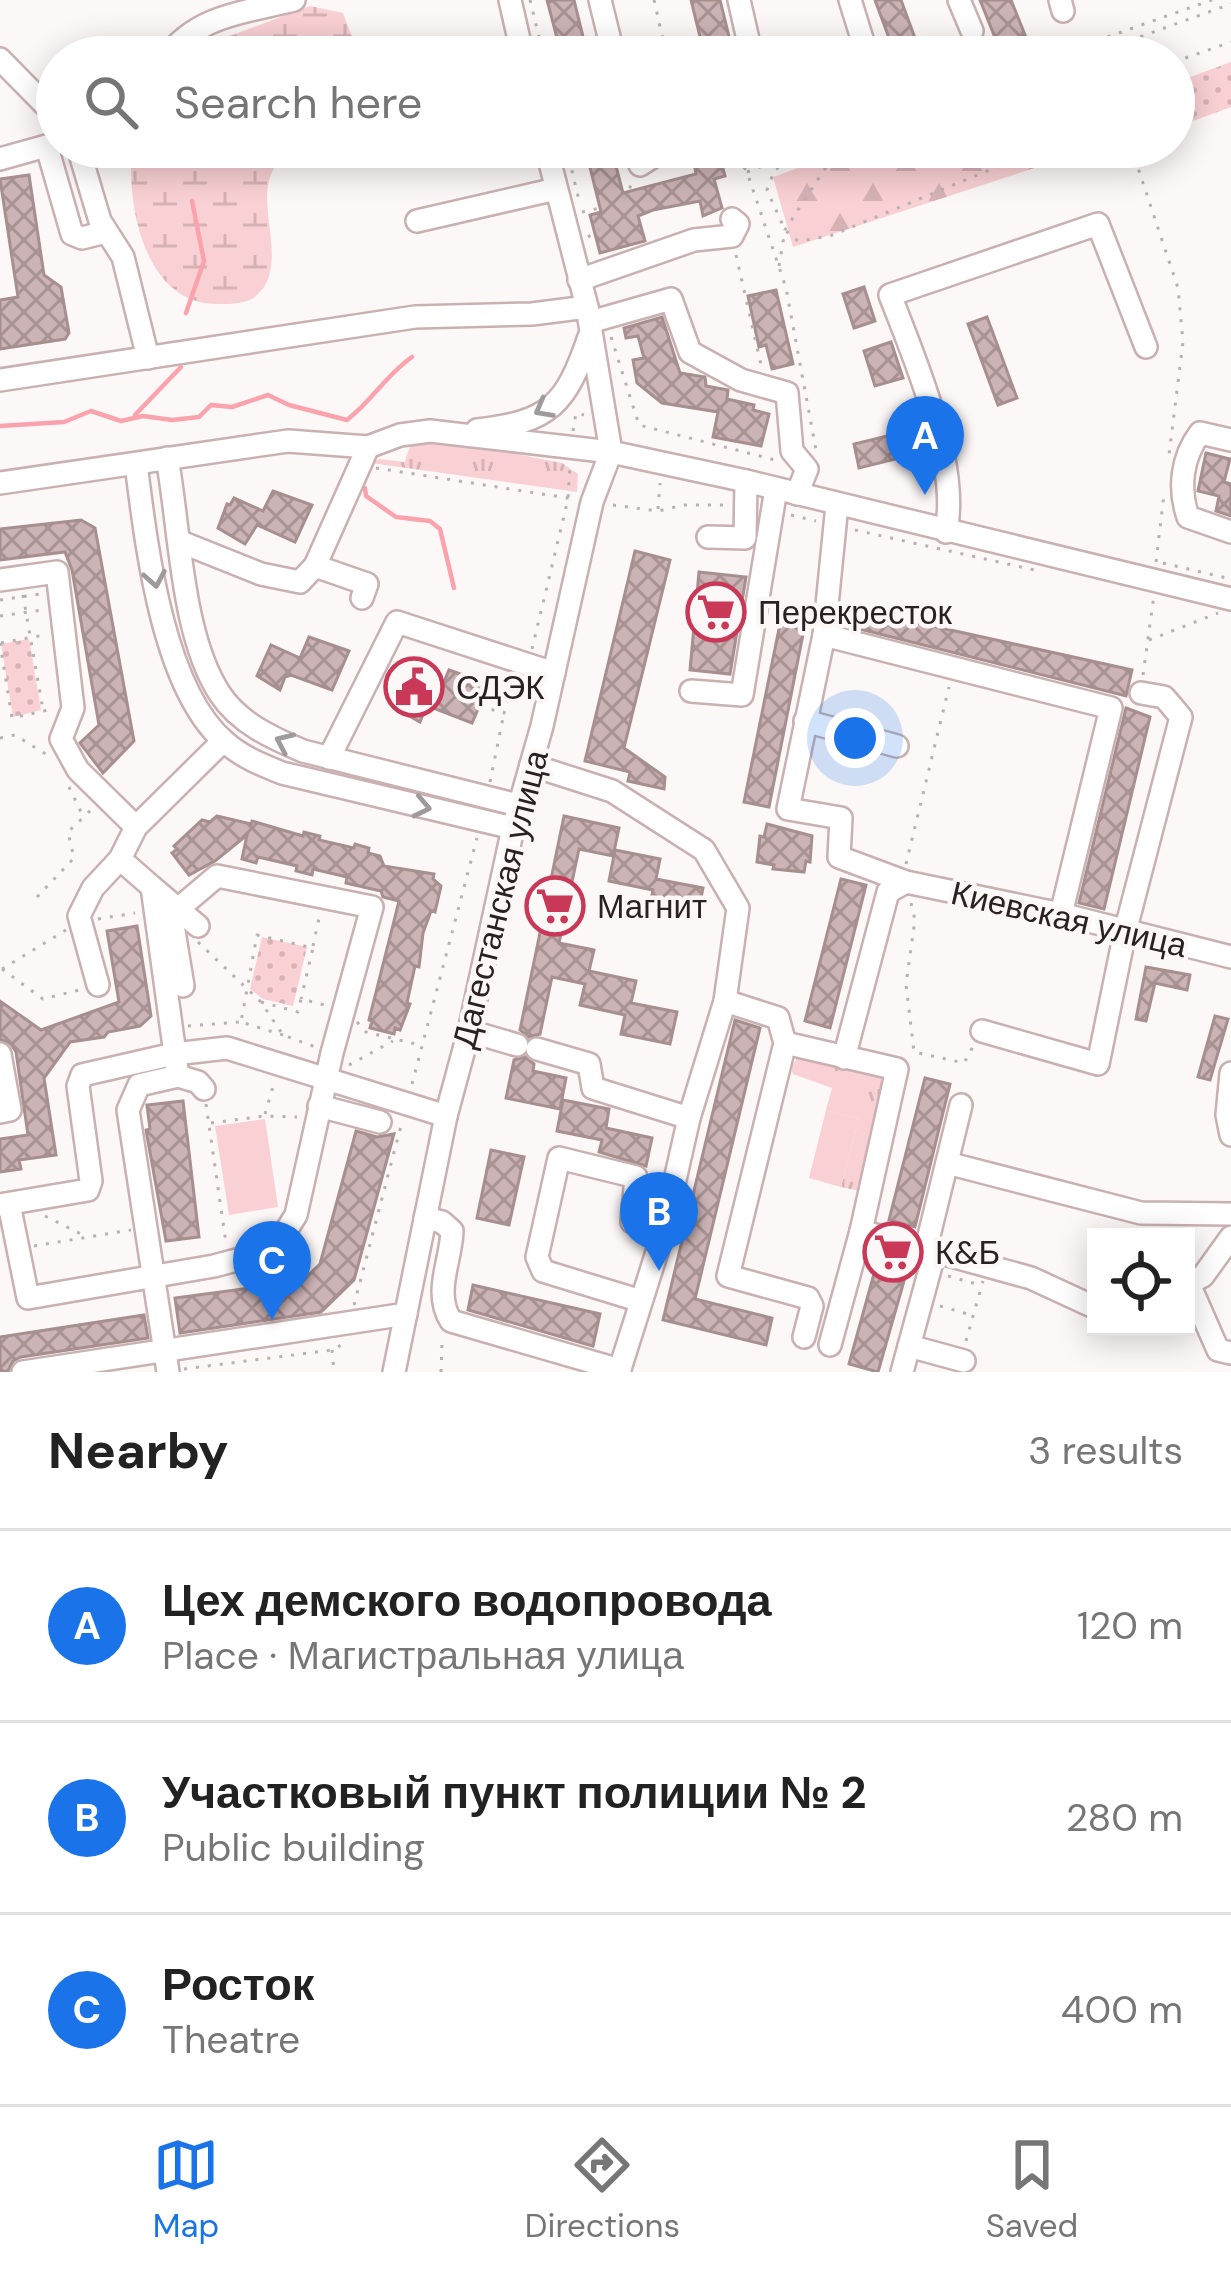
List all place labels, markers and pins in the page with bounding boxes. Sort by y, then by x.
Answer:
pin: A [886,396,964,495]
supermarket icon: Перекресток [685,581,747,643]
place label: Перекресток [758,591,953,634]
public building icon: СДЭК [383,656,445,718]
place label: СДЭК [456,666,545,709]
supermarket icon: Магнит [524,875,586,937]
place label: Магнит [597,885,707,928]
pin: B [620,1172,698,1271]
pin: C [233,1221,311,1320]
supermarket icon: К&Б [862,1221,924,1283]
place label: К&Б [935,1231,1000,1274]

